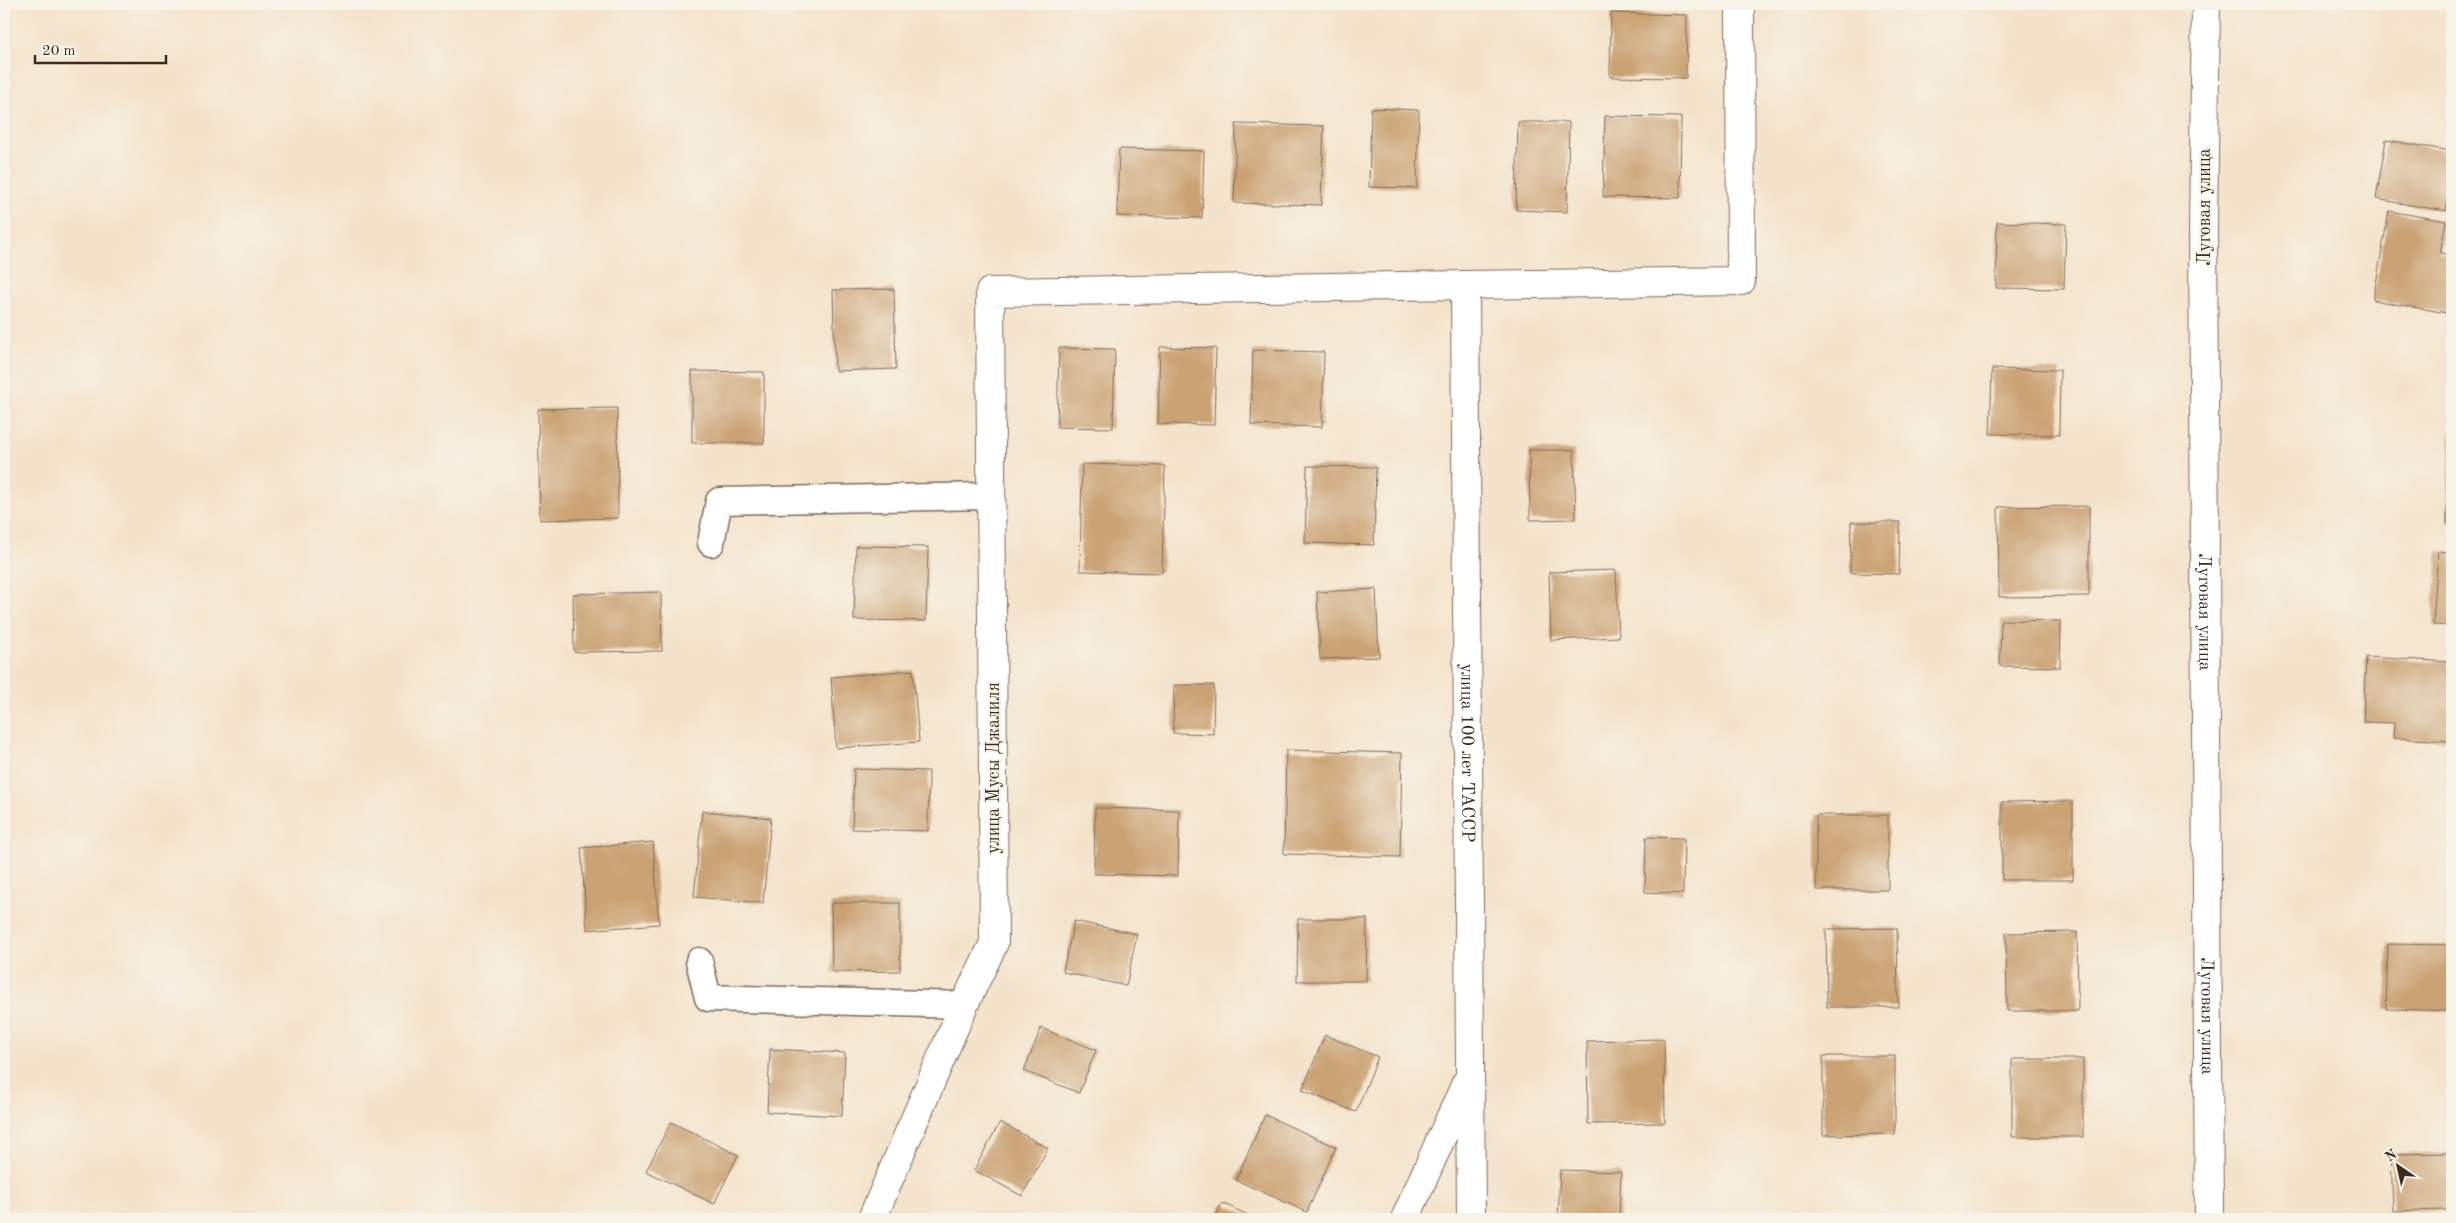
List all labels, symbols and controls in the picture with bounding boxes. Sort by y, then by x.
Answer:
scale bar [35,32,166,64]
text: 20 m [42,44,76,59]
street label: Луговая улица [2196,148,2214,266]
street label: Луговая улица [2195,553,2214,671]
street label: улица 100 лет ТАССР [1457,663,1477,843]
street label: улица Мусы Джалиля [985,682,1003,854]
street label: Луговая улица [2197,957,2216,1075]
north arrow [2374,1140,2424,1190]
text: N [2383,1147,2400,1165]

